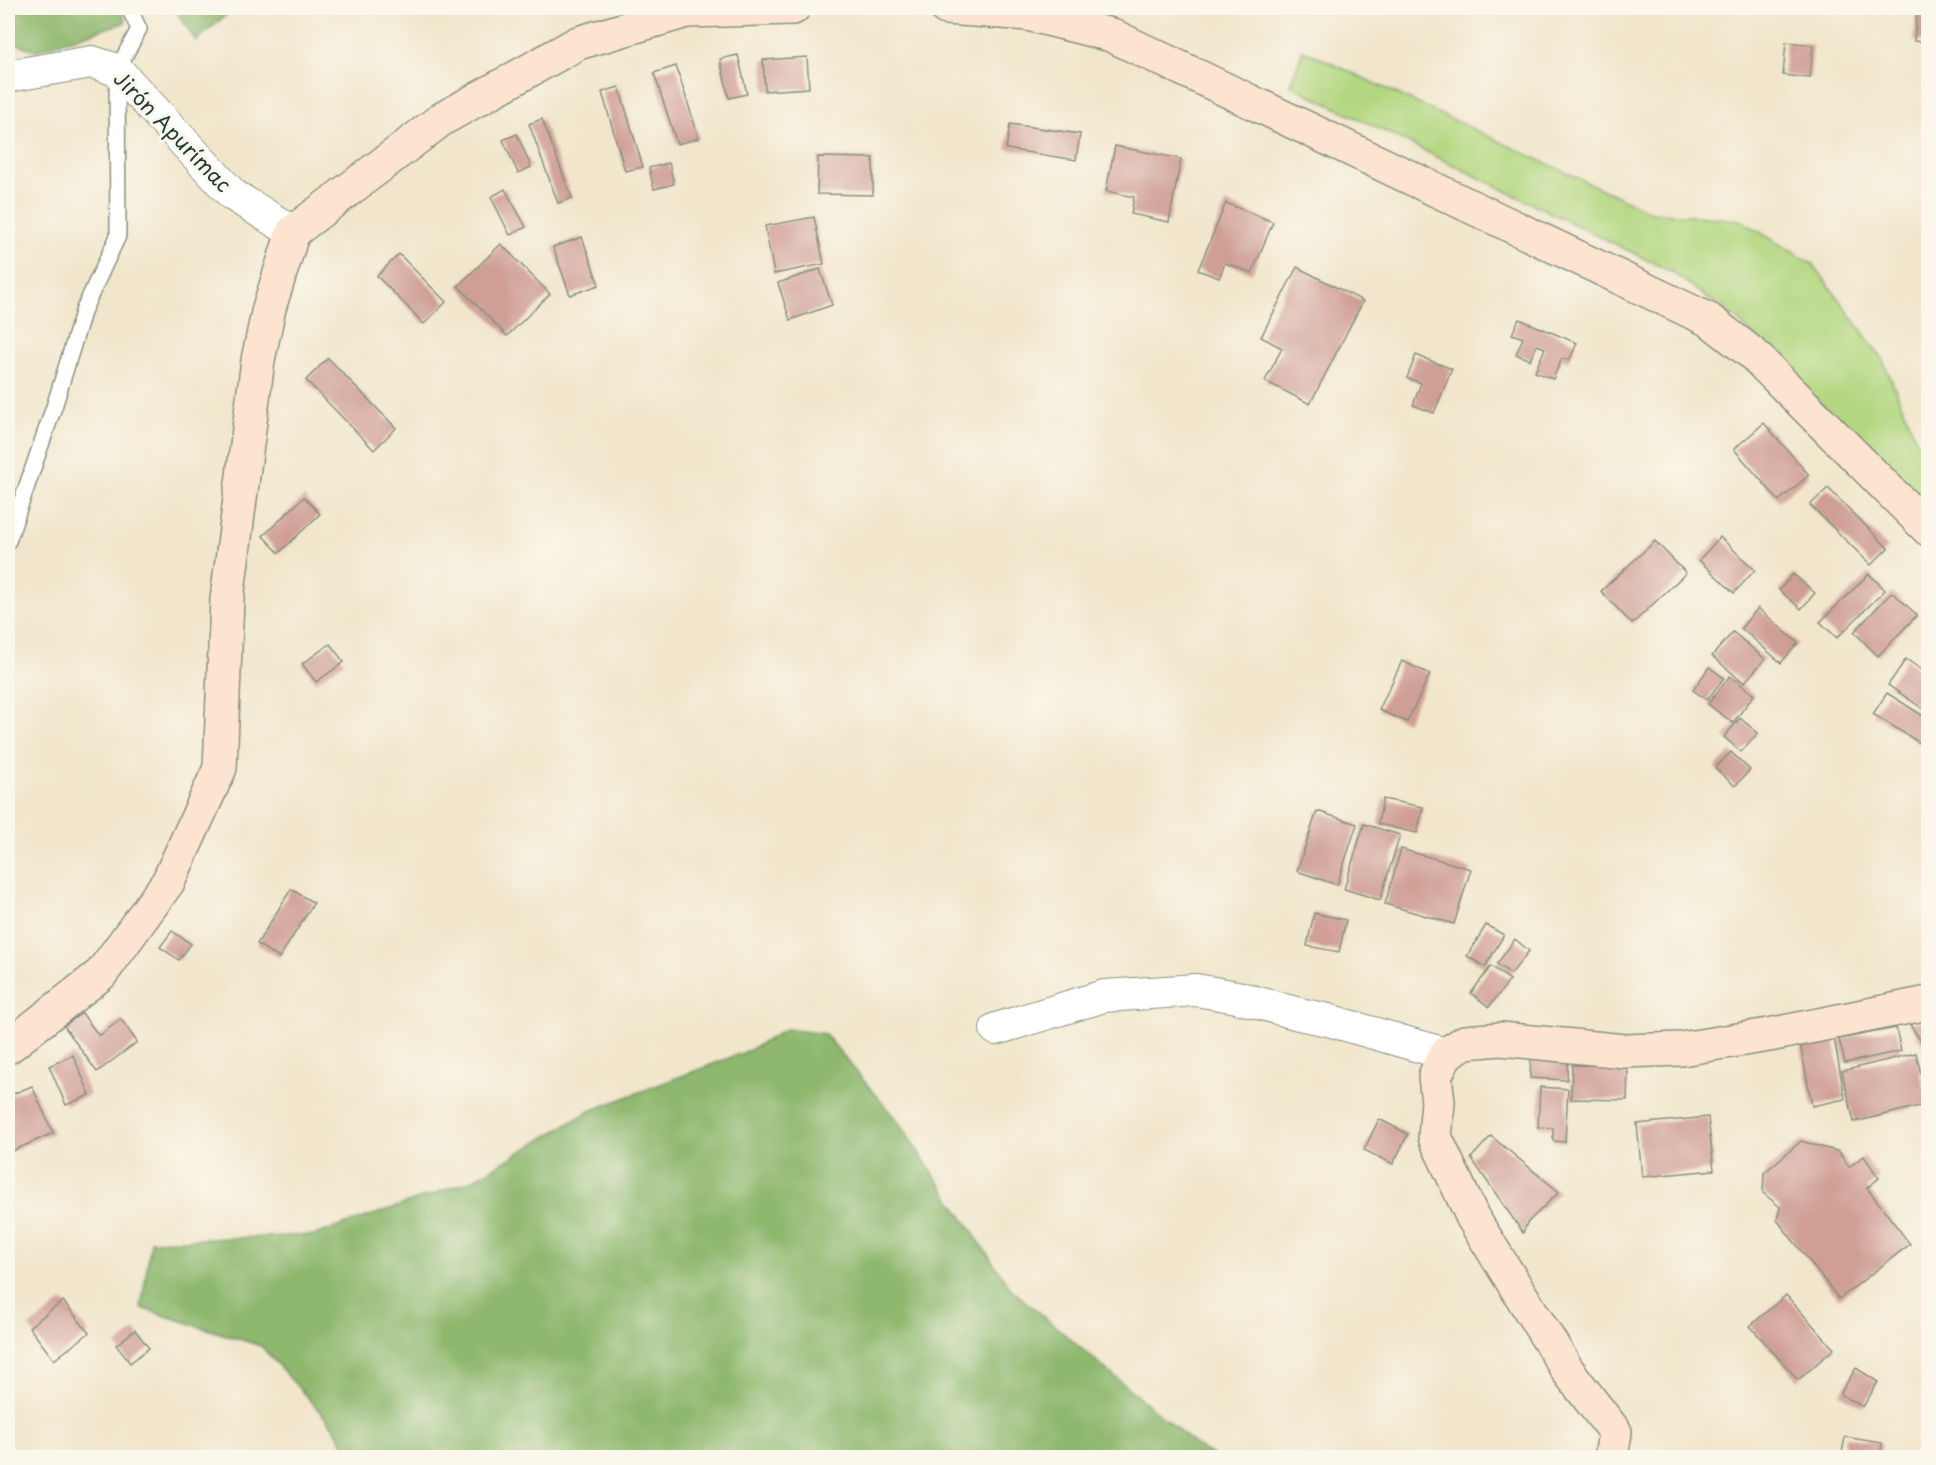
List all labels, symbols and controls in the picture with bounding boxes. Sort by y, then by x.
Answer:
street label: Jirón Apurímac [107,63,240,199]

